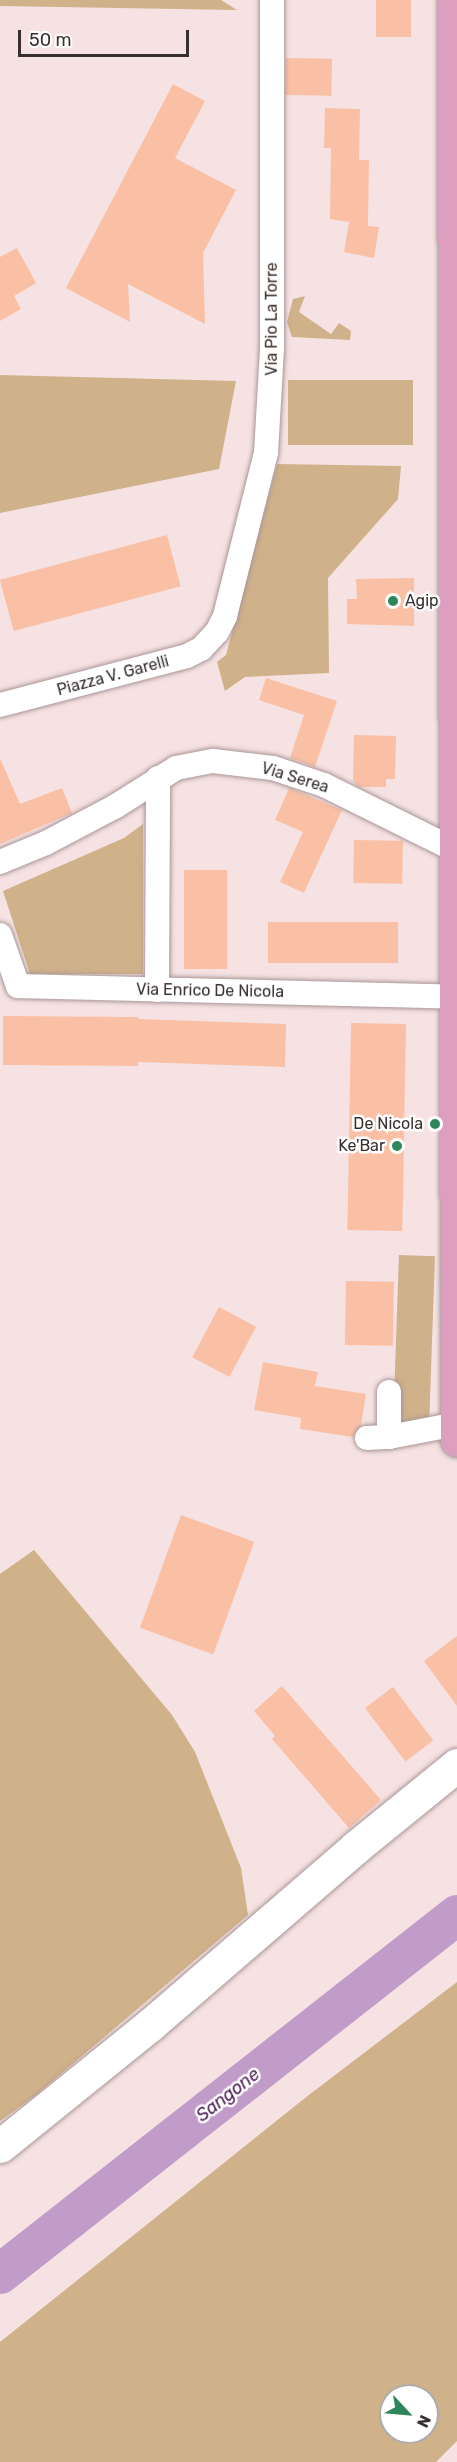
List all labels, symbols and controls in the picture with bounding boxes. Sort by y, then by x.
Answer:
scale bar [21,18,192,56]
text: 50 m [29,29,72,51]
street label: Via Pio La Torre [262,262,282,376]
place label: Agip [405,591,439,611]
marker: Agip [386,594,400,608]
street label: Piazza V. Garelli [55,652,171,700]
street label: Via Serea [259,759,331,797]
street label: Via Enrico De Nicola [136,980,284,1002]
place label: De Nicola [353,1114,423,1134]
marker: De Nicola [428,1117,442,1131]
place label: Ke'Bar [338,1136,385,1156]
marker: Ke'Bar [390,1139,404,1153]
water label: Sangone [192,2064,264,2126]
north arrow [379,2384,439,2444]
text: N [413,2412,435,2431]

